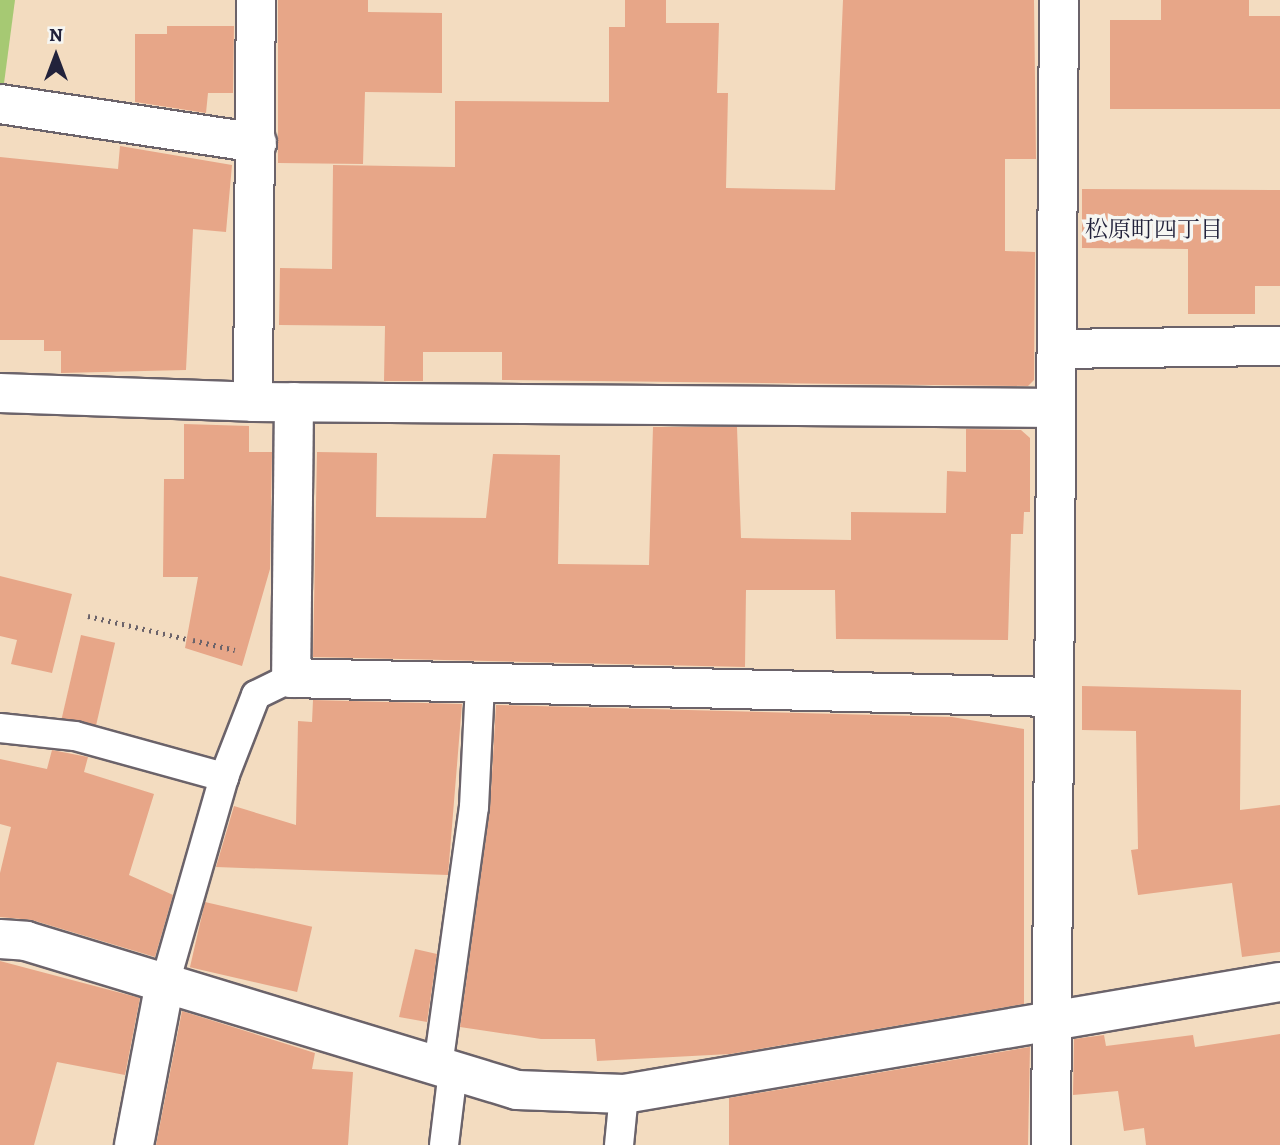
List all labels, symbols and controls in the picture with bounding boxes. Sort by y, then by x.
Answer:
north arrow [21,21,91,91]
text: N [49,22,63,48]
district label: 松原町四丁目 [1085,216,1223,244]

